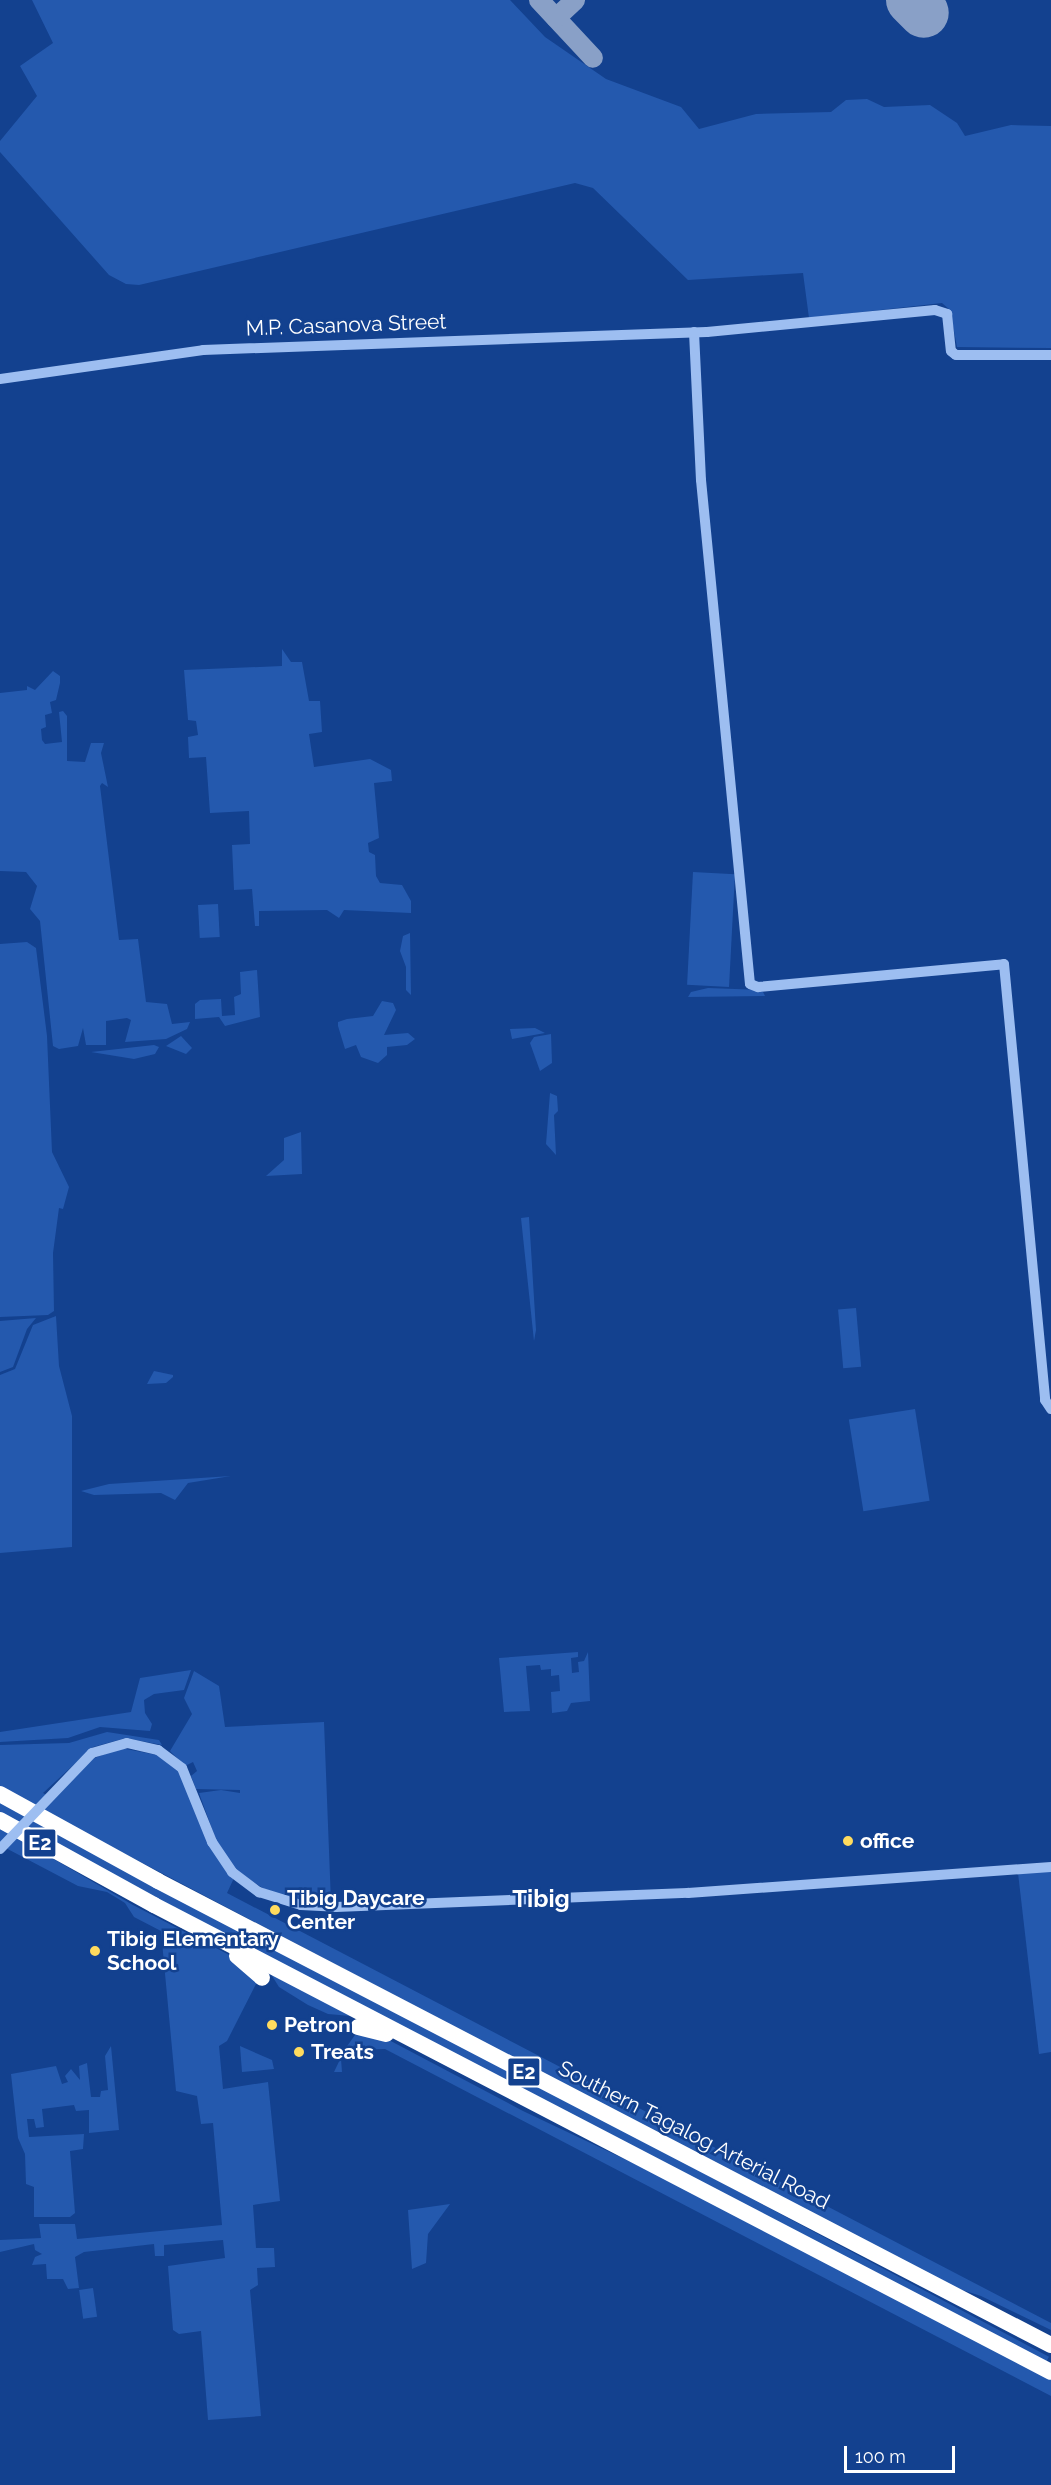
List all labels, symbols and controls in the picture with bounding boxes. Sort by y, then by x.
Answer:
street label: M.P. Casanova Street [245,309,447,341]
road number: E2 [22,1826,58,1860]
place label: office [860,1828,914,1854]
marker: office [841,1834,855,1848]
place label: Tibig Daycare Center [287,1885,425,1935]
district label: Tibig [512,1885,570,1913]
marker: Tibig Daycare Center [268,1903,282,1917]
place label: Tibig Elementary School [107,1926,279,1976]
marker: Tibig Elementary School [88,1944,102,1958]
place label: Petron [284,2012,351,2038]
marker: Petron [265,2018,279,2032]
place label: Treats [311,2039,374,2065]
marker: Treats [292,2045,306,2059]
road number: E2 [506,2055,542,2089]
street label: Southern Tagalog Arterial Road [553,2055,835,2215]
scale bar [847,2434,958,2472]
text: 100 m [855,2446,906,2467]

